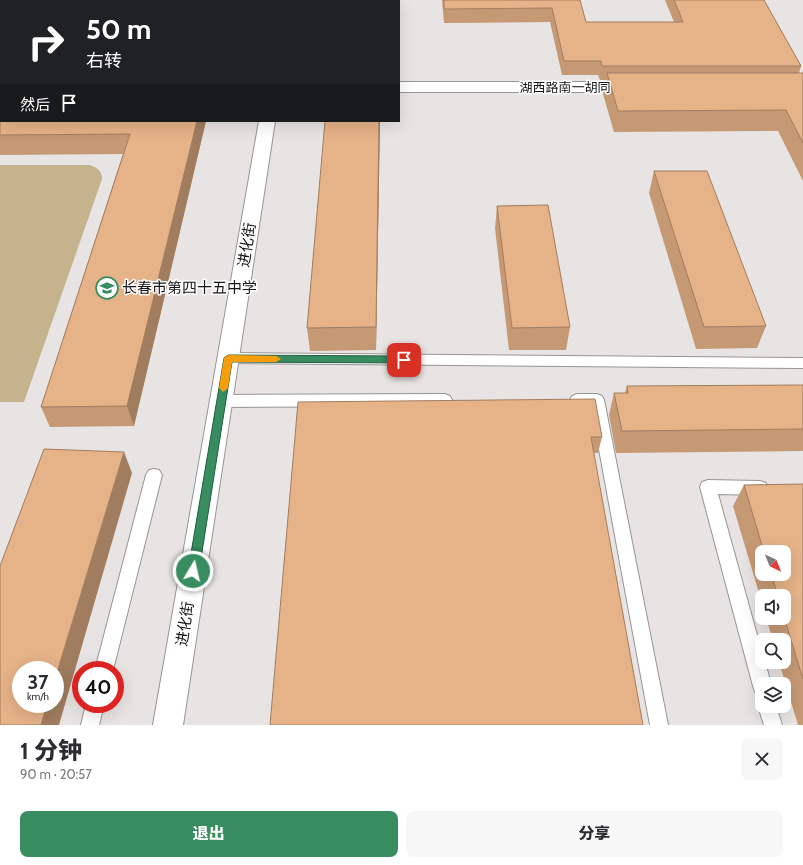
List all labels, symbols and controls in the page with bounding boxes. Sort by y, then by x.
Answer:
text: 50 m [86,12,151,46]
icon: right [20,16,72,68]
text: 右转 [86,50,122,72]
street label: 湖西路南一胡同 [519,79,611,95]
icon: arrive [58,92,80,114]
text: 然后 [20,96,50,114]
street label: 进化街 [235,221,259,269]
school or university icon: 长春市第四十五中学 [94,275,120,301]
place label: 长春市第四十五中学 [122,279,257,297]
pin [387,343,421,377]
icon: arrive [393,349,415,371]
north arrow [755,545,791,581]
map controls [755,545,791,713]
position arrow [172,550,214,592]
button: sound [755,589,791,625]
street label: 进化街 [173,600,197,648]
button: search [755,633,791,669]
speed limit sign: 40 [72,661,124,713]
text: 37 [28,670,48,694]
button: layers [755,677,791,713]
text: km/h [27,690,49,703]
text: 1 分钟 [20,736,82,765]
button: close [741,738,783,780]
text: 90 m · 20:57 [20,766,92,782]
button: 退出 [20,811,398,857]
button: 分享 [406,811,783,857]

